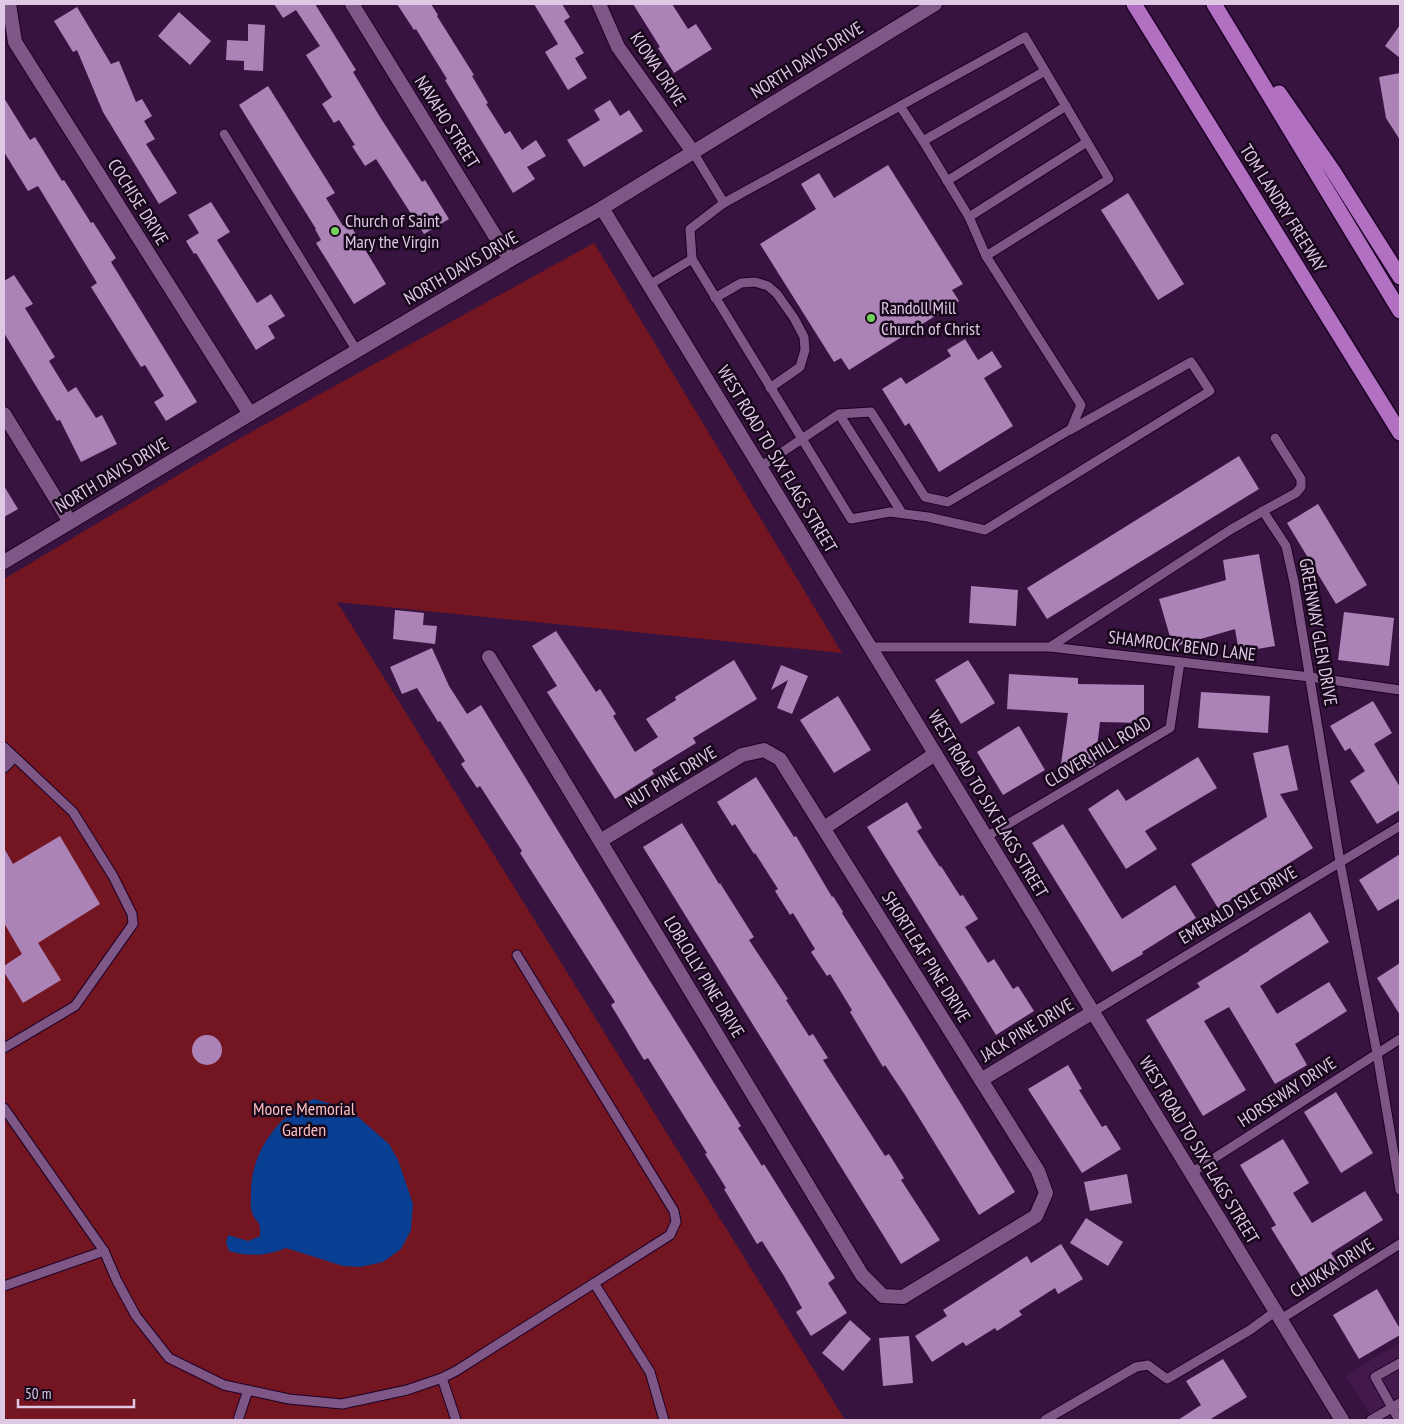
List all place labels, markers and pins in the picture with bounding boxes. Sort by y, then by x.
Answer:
place label: Church of Saint Mary the Virgin [345,209,440,253]
marker: Church of Saint Mary the Virgin [329,225,341,237]
place label: Randoll Mill Church of Christ [881,296,980,340]
marker: Randoll Mill Church of Christ [865,312,877,324]

